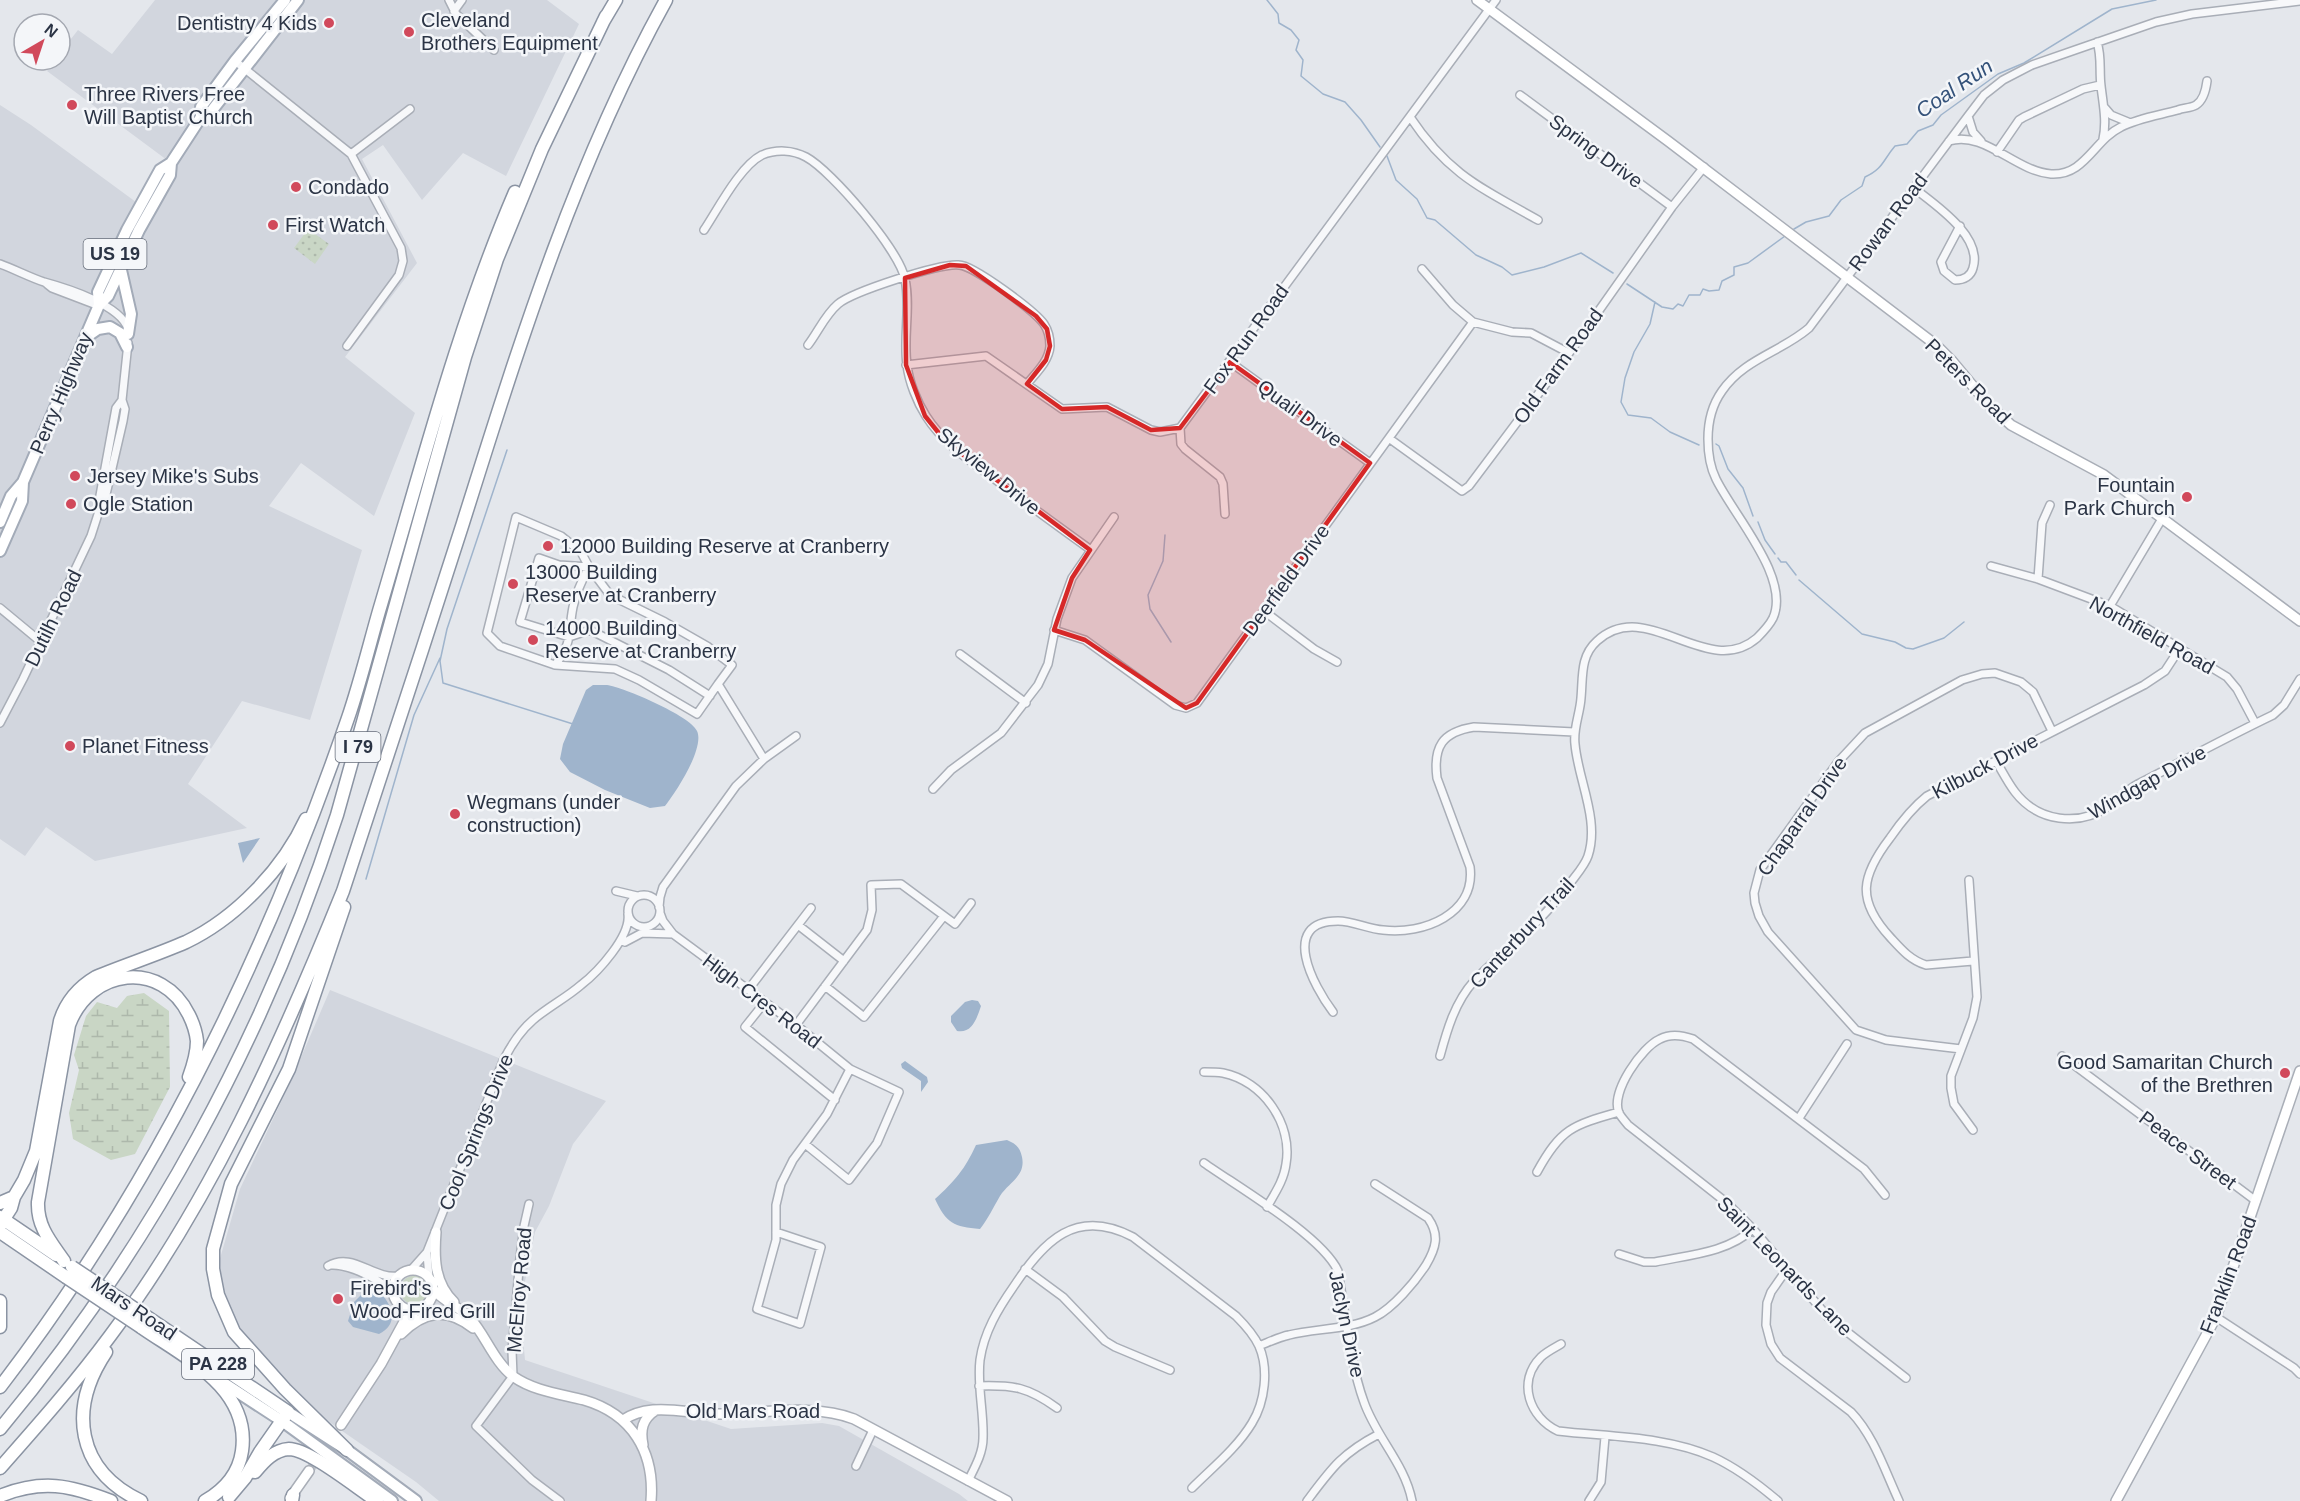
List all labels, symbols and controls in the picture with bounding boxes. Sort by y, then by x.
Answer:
place label: Cleveland Brothers Equipment [421,9,598,54]
north arrow [12,12,72,72]
place label: Dentistry 4 Kids [177,12,317,34]
marker: Dentistry 4 Kids [322,16,336,30]
text: N [41,20,61,41]
marker: Cleveland Brothers Equipment [402,25,416,39]
water label: Coal Run [1911,54,1997,122]
place label: Three Rivers Free Will Baptist Church [84,83,253,128]
marker: Three Rivers Free Will Baptist Church [65,98,79,112]
street label: Spring Drive [1545,110,1647,192]
street label: Rowan Road [1844,169,1932,275]
place label: Condado [308,176,389,198]
marker: Condado [289,180,303,194]
place label: First Watch [285,214,385,236]
marker: First Watch [266,218,280,232]
road number: US 19 [84,239,146,269]
street label: Fox Run Road [1199,280,1293,398]
street label: Old Farm Road [1509,304,1607,428]
street label: Perry Highway [25,329,97,457]
street label: Peters Road [1921,334,2015,428]
street label: Quail Drive [1254,375,1346,451]
street label: Skyview Drive [933,423,1045,519]
place label: Jersey Mike's Subs [87,465,259,487]
marker: Jersey Mike's Subs [68,469,82,483]
place label: Fountain Park Church [2064,474,2175,519]
marker: Fountain Park Church [2180,490,2194,504]
place label: Ogle Station [83,493,193,515]
marker: Ogle Station [64,497,78,511]
street label: Deerfield Drive [1238,520,1334,640]
place label: 12000 Building Reserve at Cranberry [560,535,889,557]
marker: 12000 Building Reserve at Cranberry [541,539,555,553]
place label: 13000 Building Reserve at Cranberry [525,561,716,606]
street label: Dutilh Road [20,566,86,670]
marker: 13000 Building Reserve at Cranberry [506,577,520,591]
street label: Northfield Road [2086,592,2218,678]
place label: 14000 Building Reserve at Cranberry [545,617,736,662]
marker: 14000 Building Reserve at Cranberry [526,633,540,647]
street label: Kilbuck Drive [1928,729,2042,803]
road number: I 79 [336,732,380,762]
place label: Planet Fitness [82,735,209,757]
marker: Planet Fitness [63,739,77,753]
street label: Windgap Drive [2084,741,2210,823]
street label: Chaparral Drive [1753,752,1851,880]
place label: Wegmans (under construction) [467,791,620,836]
marker: Wegmans (under construction) [448,807,462,821]
street label: Canterbury Trail [1465,873,1579,993]
street label: High Cres Road [699,949,825,1053]
street label: Cool Springs Drive [435,1051,517,1213]
place label: Good Samaritan Church of the Brethren [2057,1051,2273,1096]
marker: Good Samaritan Church of the Brethren [2278,1066,2292,1080]
street label: Peace Street [2135,1106,2241,1194]
street label: Saint Leonards Lane [1713,1192,1857,1340]
street label: Franklin Road [2195,1213,2261,1337]
street label: McElroy Road [503,1226,535,1354]
street label: Jaclyn Drive [1325,1268,1369,1380]
street label: Mars Road [87,1272,181,1344]
place label: Firebird's Wood-Fired Grill [350,1277,495,1322]
marker: Firebird's Wood-Fired Grill [331,1292,345,1306]
road number: PA 228 [182,1349,254,1379]
street label: Old Mars Road [686,1400,820,1422]

